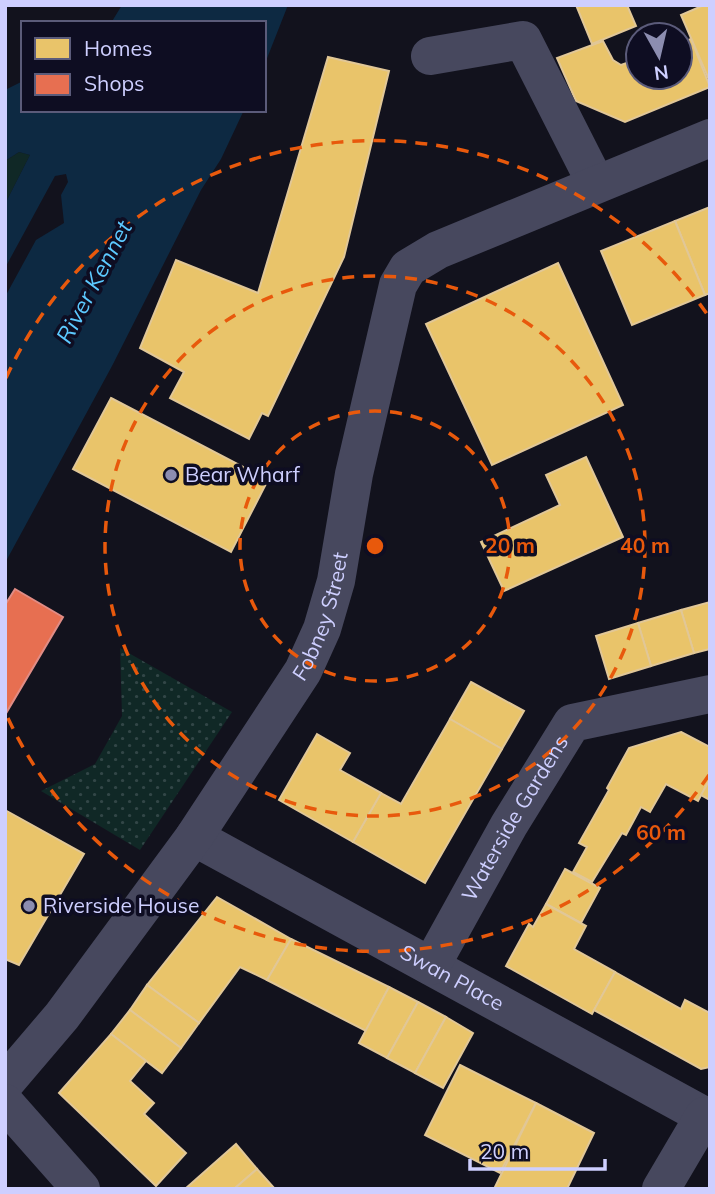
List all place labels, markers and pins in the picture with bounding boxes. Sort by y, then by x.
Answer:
place label: Bear Wharf [185,461,301,487]
marker: Bear Wharf [163,467,179,483]
centre of rings [363,534,387,558]
place label: Riverside House [43,892,199,918]
marker: Riverside House [21,898,37,914]

